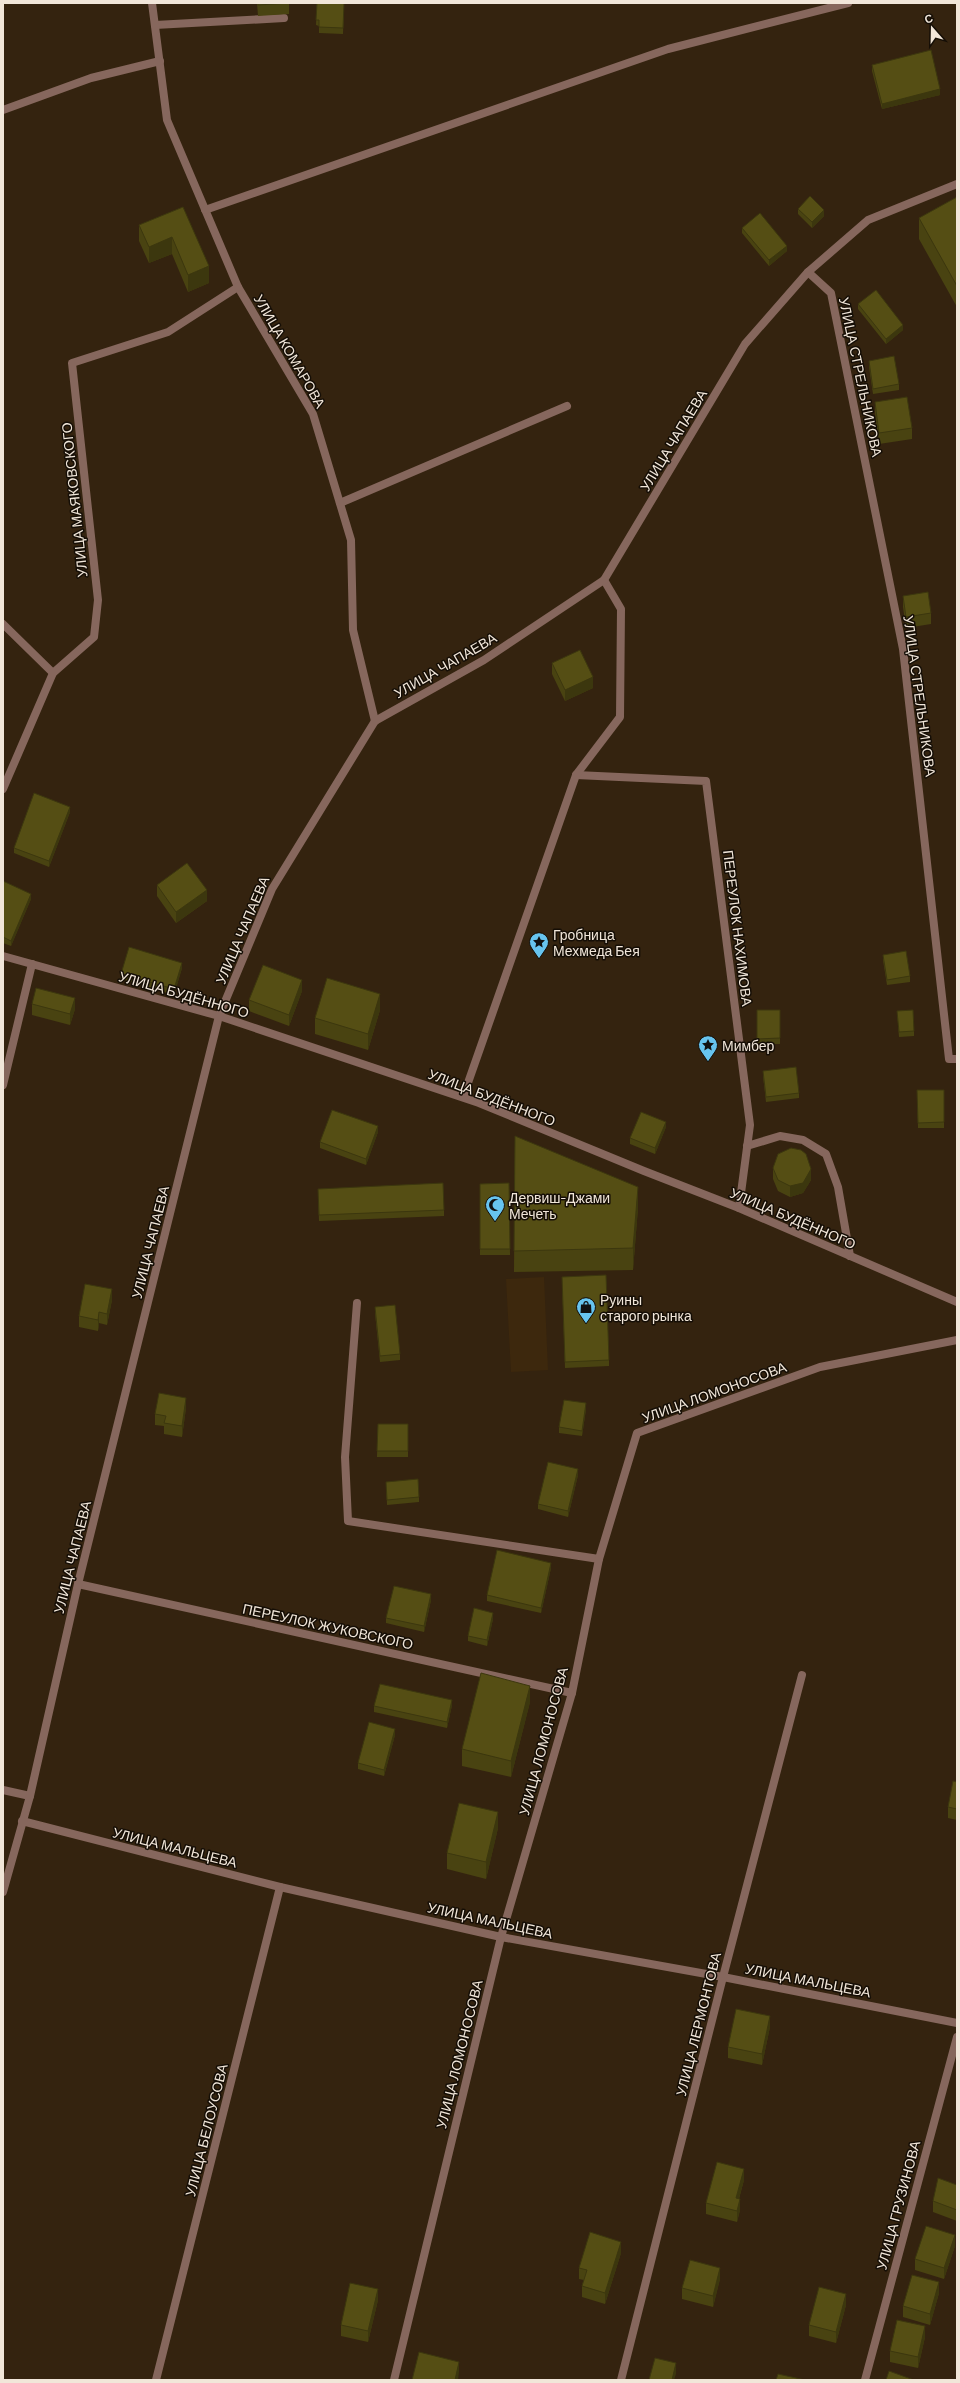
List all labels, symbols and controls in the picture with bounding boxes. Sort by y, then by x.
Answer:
north arrow [912,8,952,48]
text: С [922,11,934,26]
street label: УЛИЦА КОМАРОВА [251,291,330,411]
street label: УЛИЦА СТРЕЛЬНИКОВА [836,296,886,459]
street label: УЛИЦА ЧАПАЕВА [636,385,710,494]
street label: УЛИЦА МАЯКОВСКОГО [57,422,91,578]
street label: УЛИЦА СТРЕЛЬНИКОВА [900,614,940,778]
street label: УЛИЦА ЧАПАЕВА [391,628,500,701]
street label: ПЕРЕУЛОК НАХИМОВА [720,849,756,1008]
street label: УЛИЦА ЧАПАЕВА [212,873,273,987]
place label: Гробница Мехмеда Бея [553,926,640,959]
place icon: Гробница Мехмеда Бея [528,931,550,959]
street label: УЛИЦА БУДЁННОГО [117,967,251,1021]
place icon: Мимбер [697,1034,719,1062]
place label: Мимбер [722,1037,775,1054]
street label: УЛИЦА БУДЁННОГО [426,1065,558,1129]
street label: УЛИЦА ЧАПАЕВА [128,1183,172,1300]
street label: УЛИЦА БУДЁННОГО [728,1184,859,1252]
place label: Дервиш-Джами Мечеть [509,1189,610,1222]
mosque icon: Дервиш-Джами Мечеть [484,1194,506,1222]
place label: Руины старого рынка [600,1291,692,1324]
shop icon: Руины старого рынка [575,1296,597,1324]
street label: УЛИЦА ЛОМОНОСОВА [639,1358,789,1426]
street label: УЛИЦА ЧАПАЕВА [50,1498,94,1615]
street label: ПЕРЕУЛОК ЖУКОВСКОГО [241,1600,415,1652]
street label: УЛИЦА ЛОМОНОСОВА [515,1664,571,1817]
street label: УЛИЦА МАЛЬЦЕВА [111,1823,240,1871]
street label: УЛИЦА МАЛЬЦЕВА [426,1898,555,1942]
street label: УЛИЦА ЛЕРМОНТОВА [672,1950,724,2098]
street label: УЛИЦА МАЛЬЦЕВА [744,1959,873,2001]
street label: УЛИЦА ЛОМОНОСОВА [432,1977,486,2130]
street label: УЛИЦА БЕЛОУСОВА [181,2061,231,2198]
street label: УЛИЦА ГРУЗИНОВА [873,2138,924,2271]

